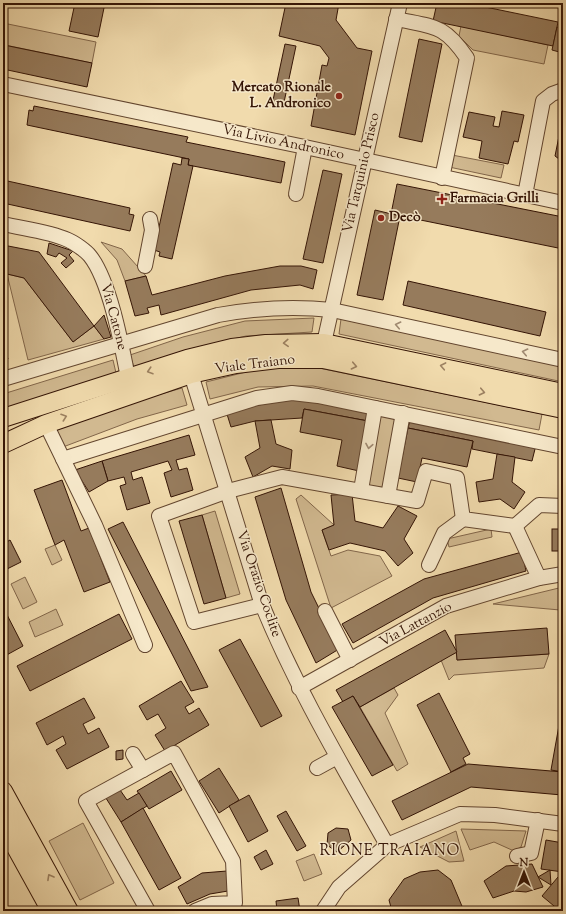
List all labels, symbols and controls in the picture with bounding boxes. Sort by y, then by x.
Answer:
place label: Mercato Rionale L. Andronico [232,78,331,114]
marker: Mercato Rionale L. Andronico [334,91,344,101]
street label: Via Tarquinio Prisco [338,111,386,235]
street label: Via Livio Andronico [220,120,346,166]
place label: Farmacia Grilli [450,189,539,209]
marker: Farmacia Grilli [437,194,447,204]
place label: Decò [389,208,421,228]
marker: Decò [376,213,386,223]
street label: Via Catone [94,281,132,353]
one-way arrow [395,322,401,330]
one-way arrow [283,339,289,347]
one-way arrow [522,349,528,357]
street label: Viale Traiano [214,350,297,380]
one-way arrow [351,361,357,369]
one-way arrow [440,363,446,371]
one-way arrow [146,366,153,375]
one-way arrow [478,388,485,396]
one-way arrow [61,414,68,422]
one-way arrow [365,443,374,449]
street label: Via Orazio Coclite [230,528,286,640]
street label: Via Lattanzio [376,597,456,653]
district label: RIONE TRAIANO [320,841,460,862]
north arrow [504,852,544,892]
text: N [519,855,529,871]
one-way arrow [48,874,55,881]

